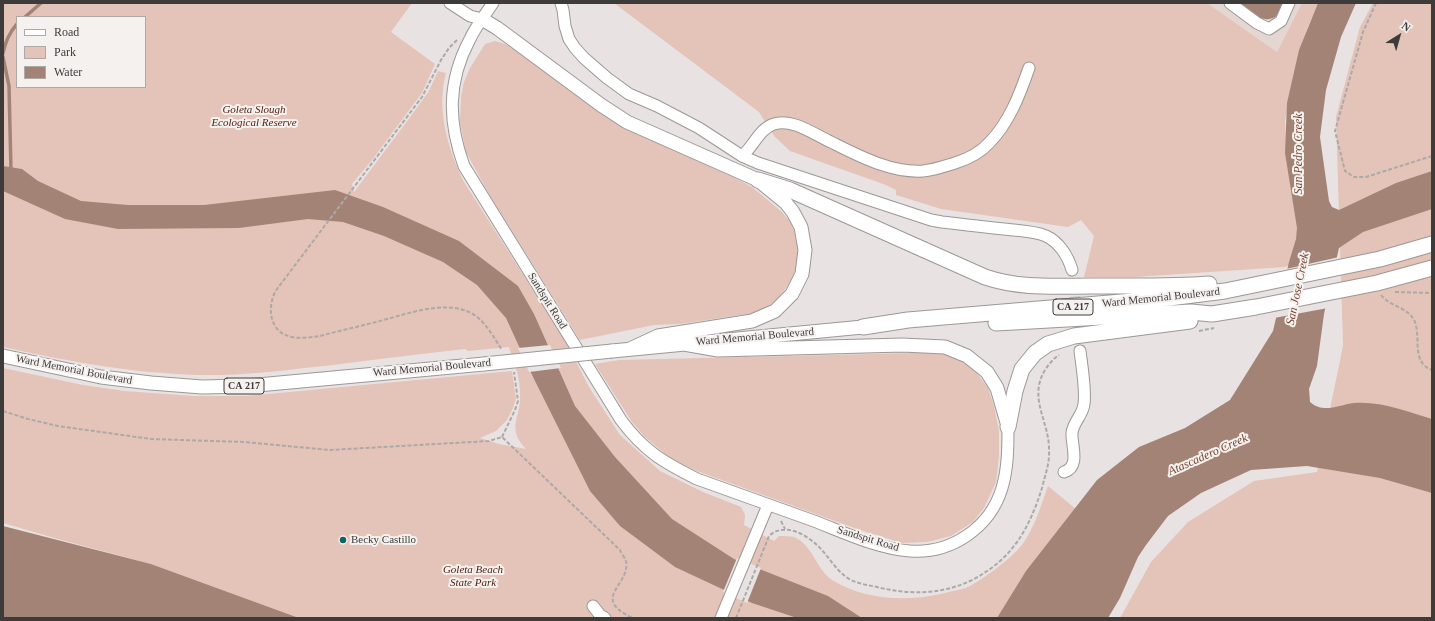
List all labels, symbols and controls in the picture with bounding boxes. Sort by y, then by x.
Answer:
legend [16,16,146,88]
north arrow [1379,16,1419,56]
text: N [1399,19,1413,34]
text: Road [54,25,79,39]
text: Park [54,45,76,59]
text: Water [54,65,82,79]
park label: Goleta Slough Ecological Reserve [211,103,297,129]
water label: San Pedro Creek [1292,113,1306,195]
water label: San Jose Creek [1283,252,1313,326]
street label: Sandspit Road [524,270,570,332]
street label: Ward Memorial Boulevard [1102,285,1220,311]
road number: CA 217 [1053,299,1093,315]
street label: Ward Memorial Boulevard [696,325,814,349]
street label: Ward Memorial Boulevard [15,352,133,388]
street label: Ward Memorial Boulevard [373,356,491,380]
road number: CA 217 [224,378,264,394]
water label: Atascadero Creek [1166,431,1250,479]
street label: Sandspit Road [836,523,900,555]
place label: Becky Castillo [351,533,416,547]
marker: Becky Castillo [338,535,348,545]
park label: Goleta Beach State Park [443,563,503,589]

